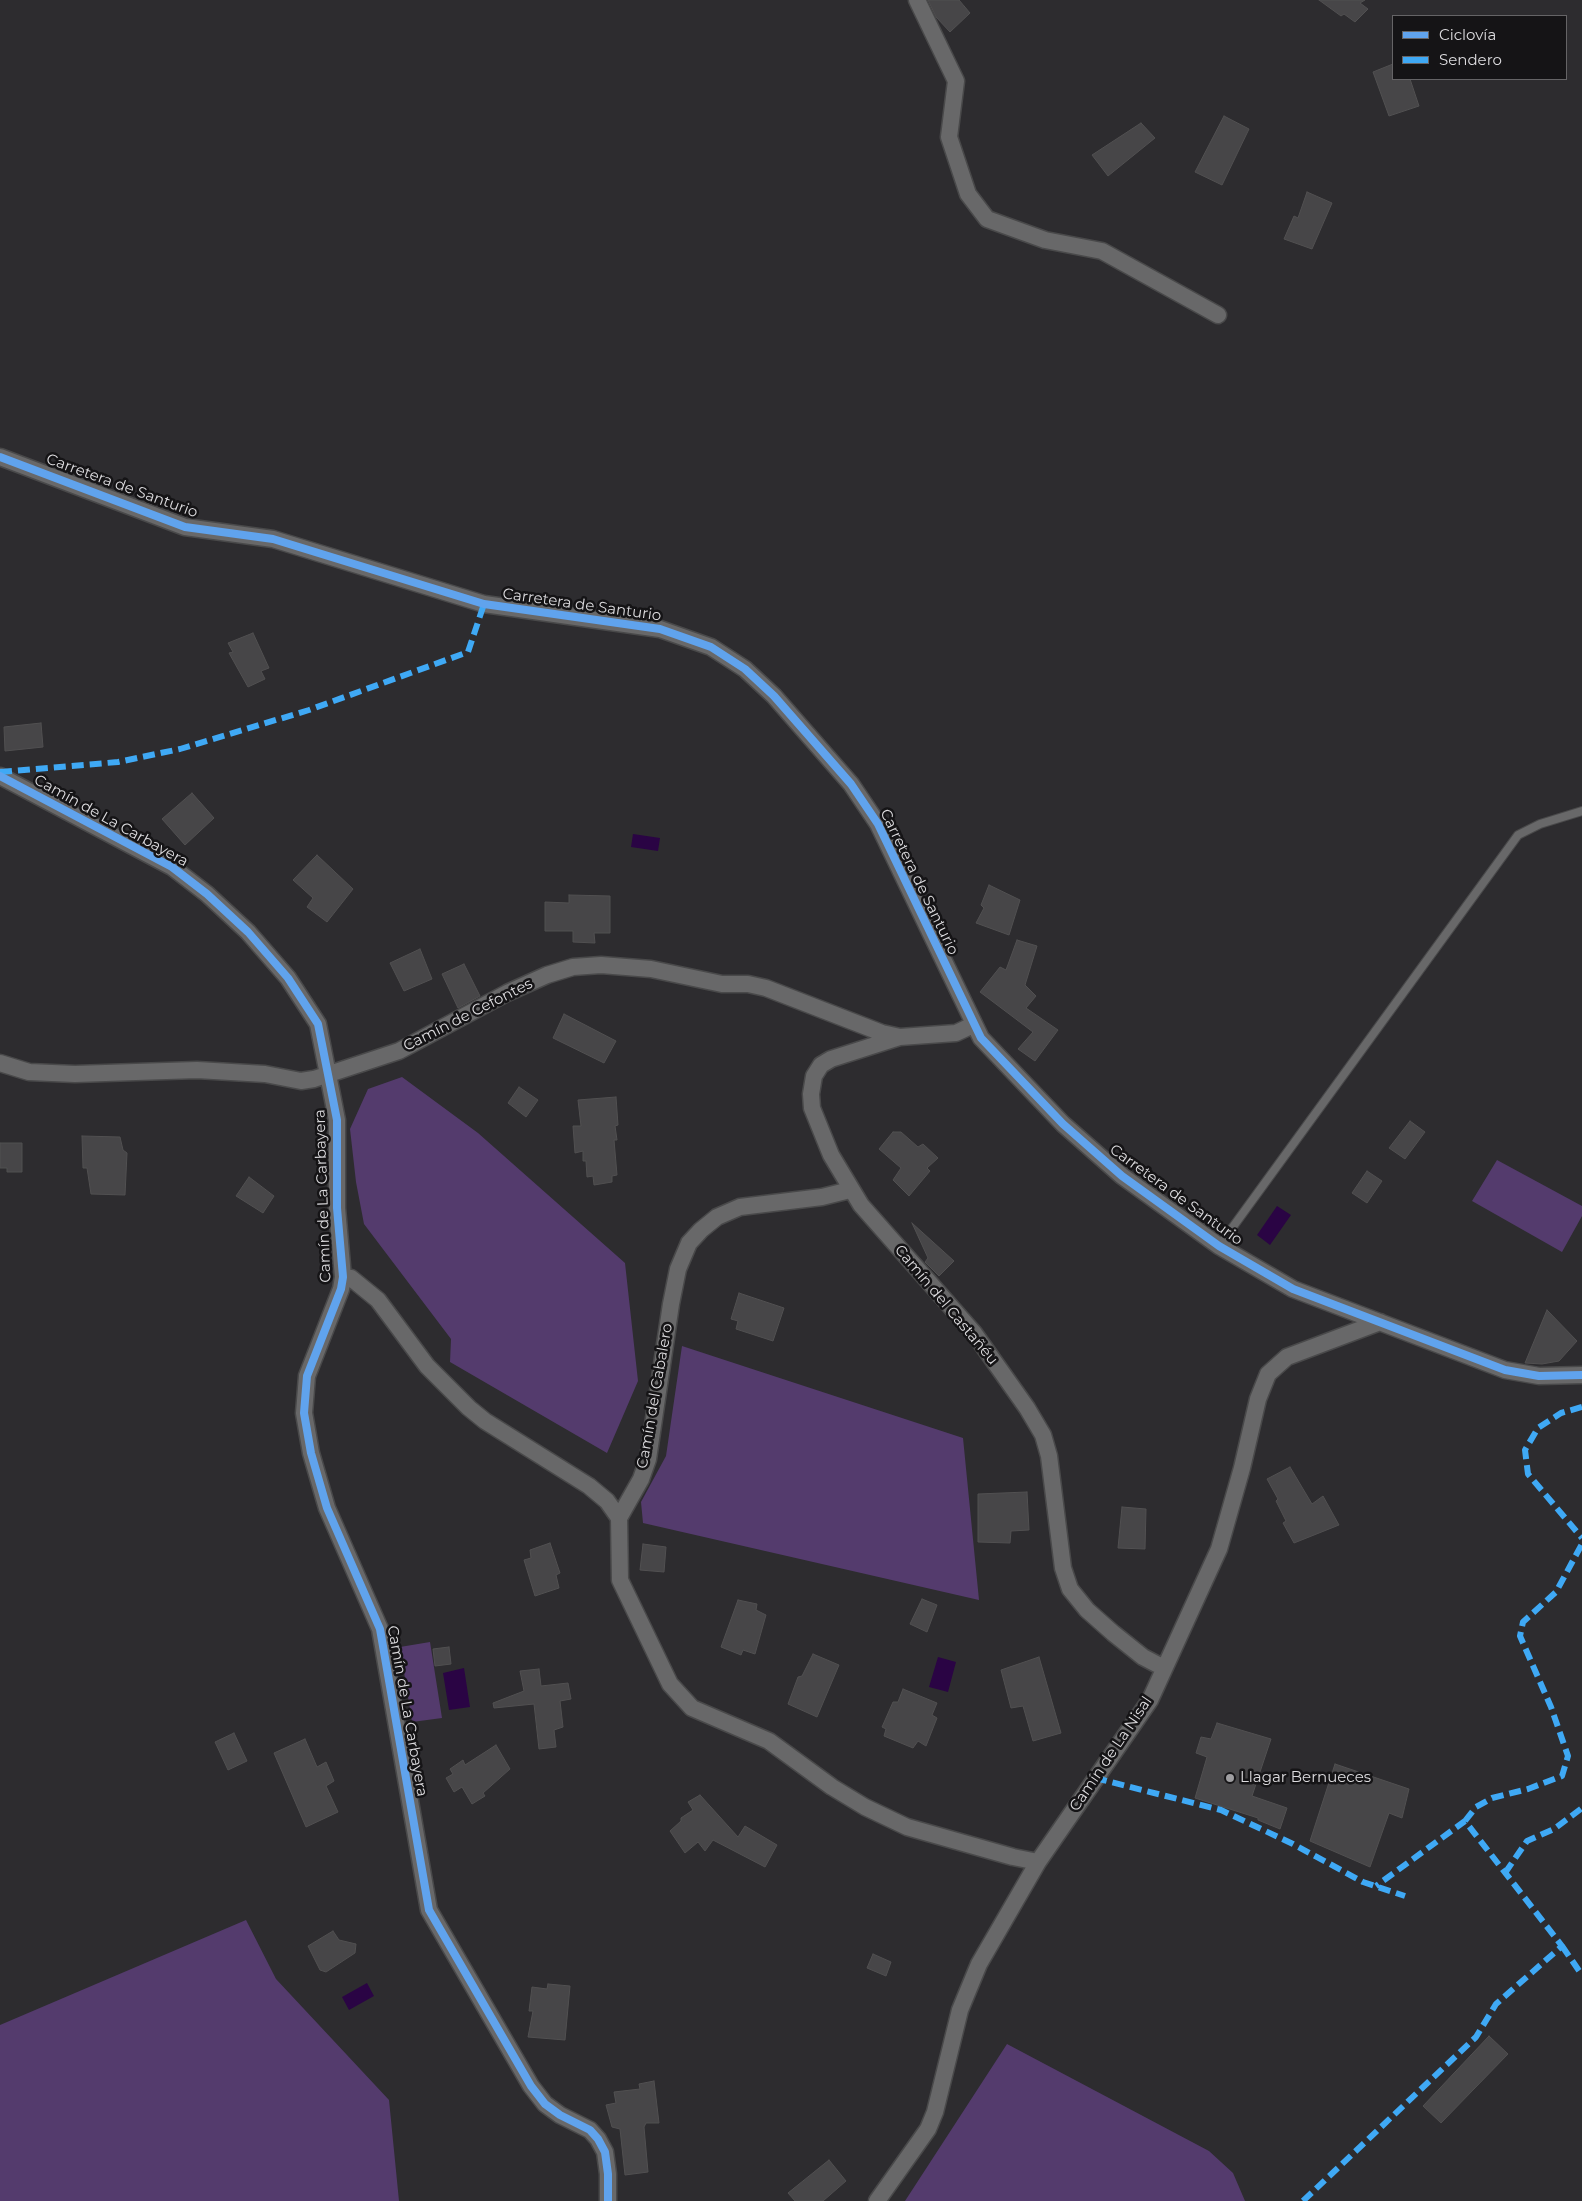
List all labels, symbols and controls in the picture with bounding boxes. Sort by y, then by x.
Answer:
legend [1392,15,1567,80]
text: Ciclovía [1439,25,1496,44]
text: Sendero [1439,50,1502,69]
street label: Carretera de Santurio [44,450,200,522]
street label: Carretera de Santurio [501,585,663,625]
street label: Camín de La Carbayera [31,771,191,871]
street label: Carretera de Santurio [876,806,962,958]
street label: Camín de Cefontes [400,975,536,1055]
street label: Camín de La Carbayera [311,1109,335,1283]
street label: Carretera de Santurio [1106,1141,1246,1249]
street label: Camín del Castañéu [891,1241,1001,1369]
street label: Camín del Cabalero [633,1322,677,1470]
street label: Camín de La Carbayera [383,1624,431,1798]
street label: Camín de La Nisal [1066,1693,1156,1815]
place label: Llagar Bernueces [1240,1769,1371,1787]
marker: Llagar Bernueces [1224,1772,1236,1784]

